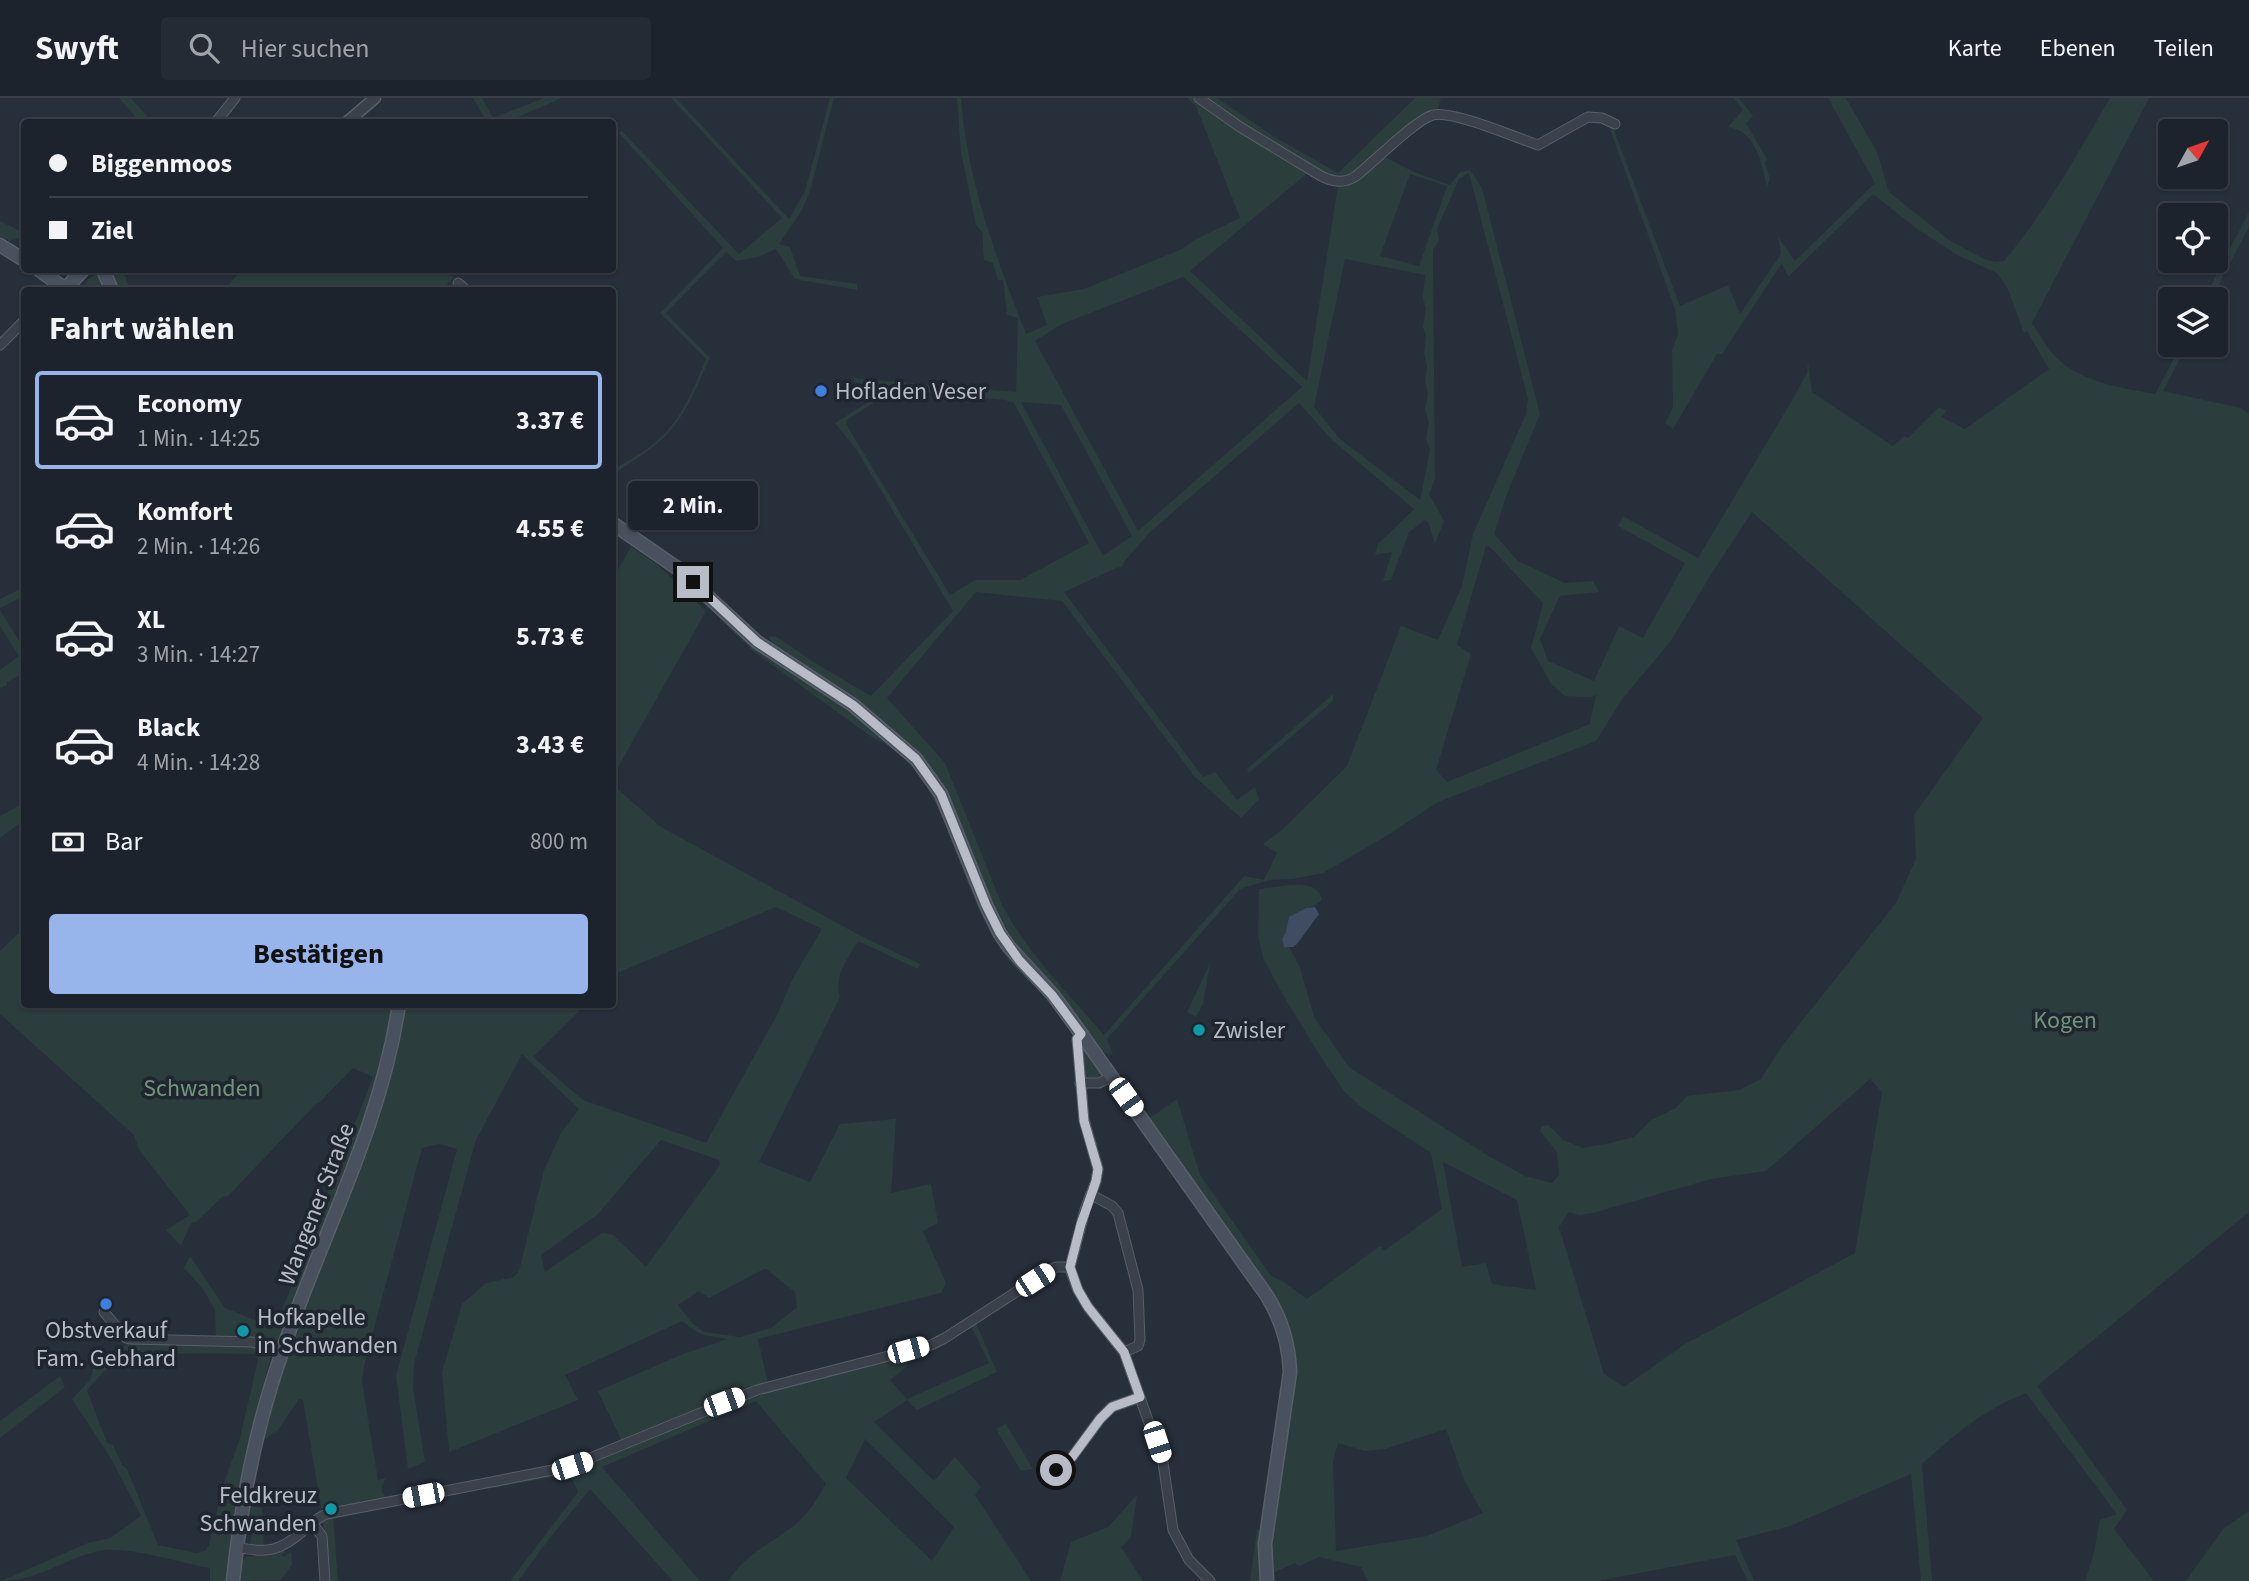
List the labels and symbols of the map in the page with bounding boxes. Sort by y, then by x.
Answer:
north arrow [2158,119,2228,189]
place label: Hofladen Veser [835,374,987,409]
marker: Hofladen Veser [813,383,829,399]
callout: 2 Min. [628,480,758,530]
route end [677,566,709,598]
park label: Kogen [2033,1003,2097,1038]
place label: Zwisler [1213,1013,1286,1048]
marker: Zwisler [1191,1022,1207,1038]
park label: Schwanden [143,1071,261,1106]
car [1106,1074,1147,1120]
street label: Wangener Straße [269,1118,364,1290]
car [1012,1260,1059,1300]
marker: Obstverkauf Fam. Gebhard [98,1296,114,1312]
place label: Hofkapelle in Schwanden [257,1300,398,1363]
place label: Obstverkauf Fam. Gebhard [36,1313,176,1376]
marker: Hofkapelle in Schwanden [235,1323,251,1339]
car [885,1334,932,1366]
car [701,1385,748,1419]
car [1141,1419,1174,1465]
car [549,1450,596,1482]
route start [1040,1454,1072,1486]
place label: Feldkreuz Schwanden [200,1478,317,1541]
car [401,1481,446,1509]
marker: Feldkreuz Schwanden [323,1501,339,1517]

